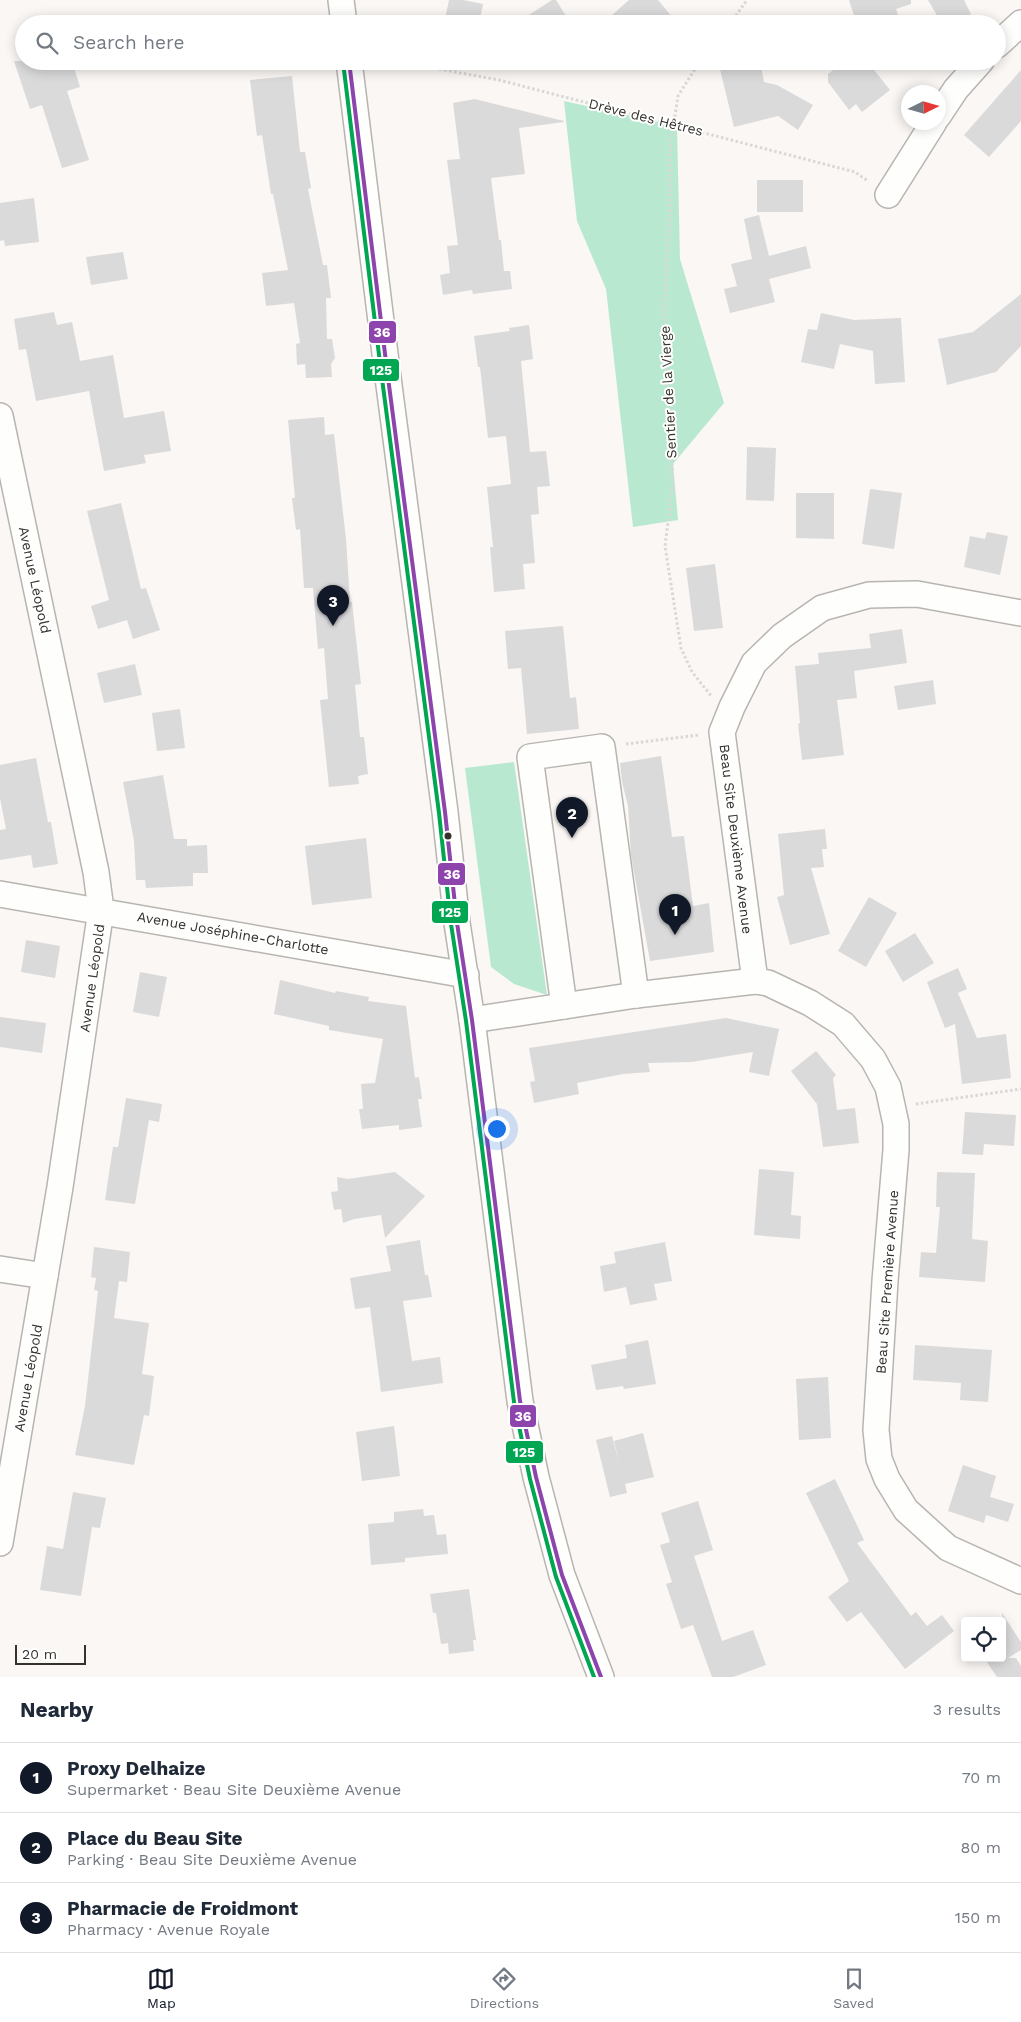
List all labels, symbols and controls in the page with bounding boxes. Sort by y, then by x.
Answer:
search box [15,15,1006,70]
icon: search [33,29,61,57]
text: Search here [73,31,184,54]
north arrow [901,85,946,130]
street label: Drève des Hêtres [587,95,705,139]
line badge: 36 [368,320,397,344]
text: 36 [374,324,391,340]
street label: Sentier de la Vierge [657,325,679,459]
line badge: 125 [362,358,400,382]
text: 125 [370,362,392,378]
street label: Avenue Léopold [16,525,54,635]
pin: 3 [317,585,349,626]
street label: Beau Site Deuxième Avenue [716,743,756,935]
pin: 2 [556,797,588,838]
unlabelled marker [443,831,453,841]
line badge: 36 [437,862,466,886]
text: 36 [444,866,461,882]
pin: 1 [659,894,691,935]
line badge: 125 [431,900,469,924]
text: 125 [439,904,461,920]
street label: Avenue Joséphine-Charlotte [136,908,330,958]
street label: Avenue Léopold [76,923,108,1033]
your location [484,1116,510,1142]
street label: Beau Site Première Avenue [873,1189,901,1375]
street label: Avenue Léopold [11,1323,45,1433]
line badge: 36 [509,1404,537,1428]
text: 36 [515,1408,532,1424]
line badge: 125 [505,1440,544,1464]
text: 125 [513,1444,535,1460]
map controls [961,1617,1006,1662]
button: locate [961,1617,1006,1662]
scale bar [15,1642,86,1665]
text: 20 m [22,1646,57,1662]
text: Nearby [20,1697,93,1722]
text: 3 results [933,1700,1001,1719]
text: Proxy Delhaize [67,1757,205,1780]
text: 1 [33,1768,39,1787]
text: 70 m [962,1768,1001,1787]
text: Supermarket · Beau Site Deuxième Avenue [67,1780,401,1799]
text: Place du Beau Site [67,1827,243,1850]
text: 2 [31,1838,41,1857]
text: 80 m [960,1838,1001,1857]
text: Parking · Beau Site Deuxième Avenue [67,1850,357,1869]
text: Pharmacie de Froidmont [67,1897,298,1920]
text: 3 [31,1908,41,1927]
text: 150 m [955,1908,1001,1927]
text: Pharmacy · Avenue Royale [67,1920,270,1939]
tab: Map [147,1965,176,2011]
tab: Directions [470,1965,539,2011]
tab: Saved [833,1965,874,2011]

